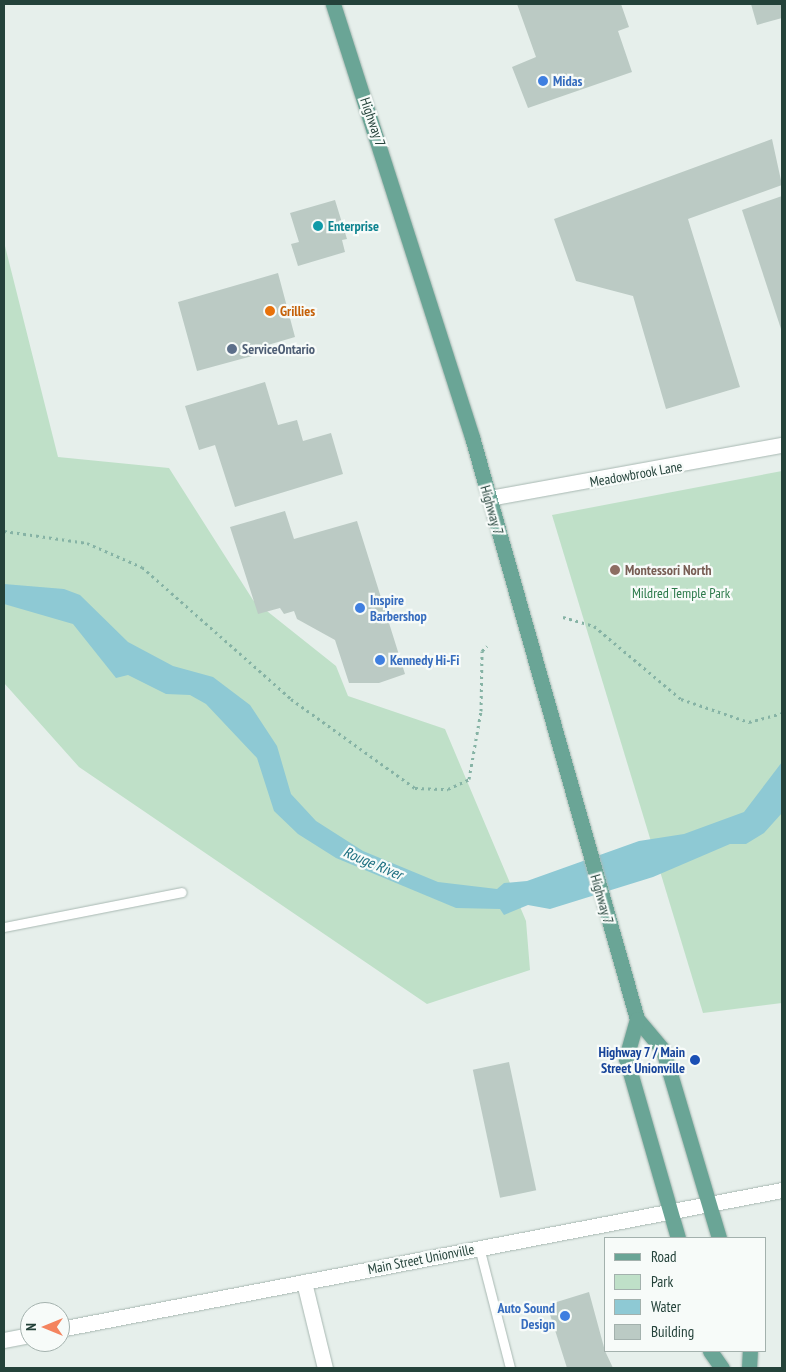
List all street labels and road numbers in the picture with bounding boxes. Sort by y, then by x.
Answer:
street label: Highway 7 [357,95,389,149]
street label: Meadowbrook Lane [588,458,684,490]
street label: Highway 7 [477,483,507,537]
street label: Highway 7 [587,872,617,926]
street label: Main Street Unionville [366,1240,476,1278]

